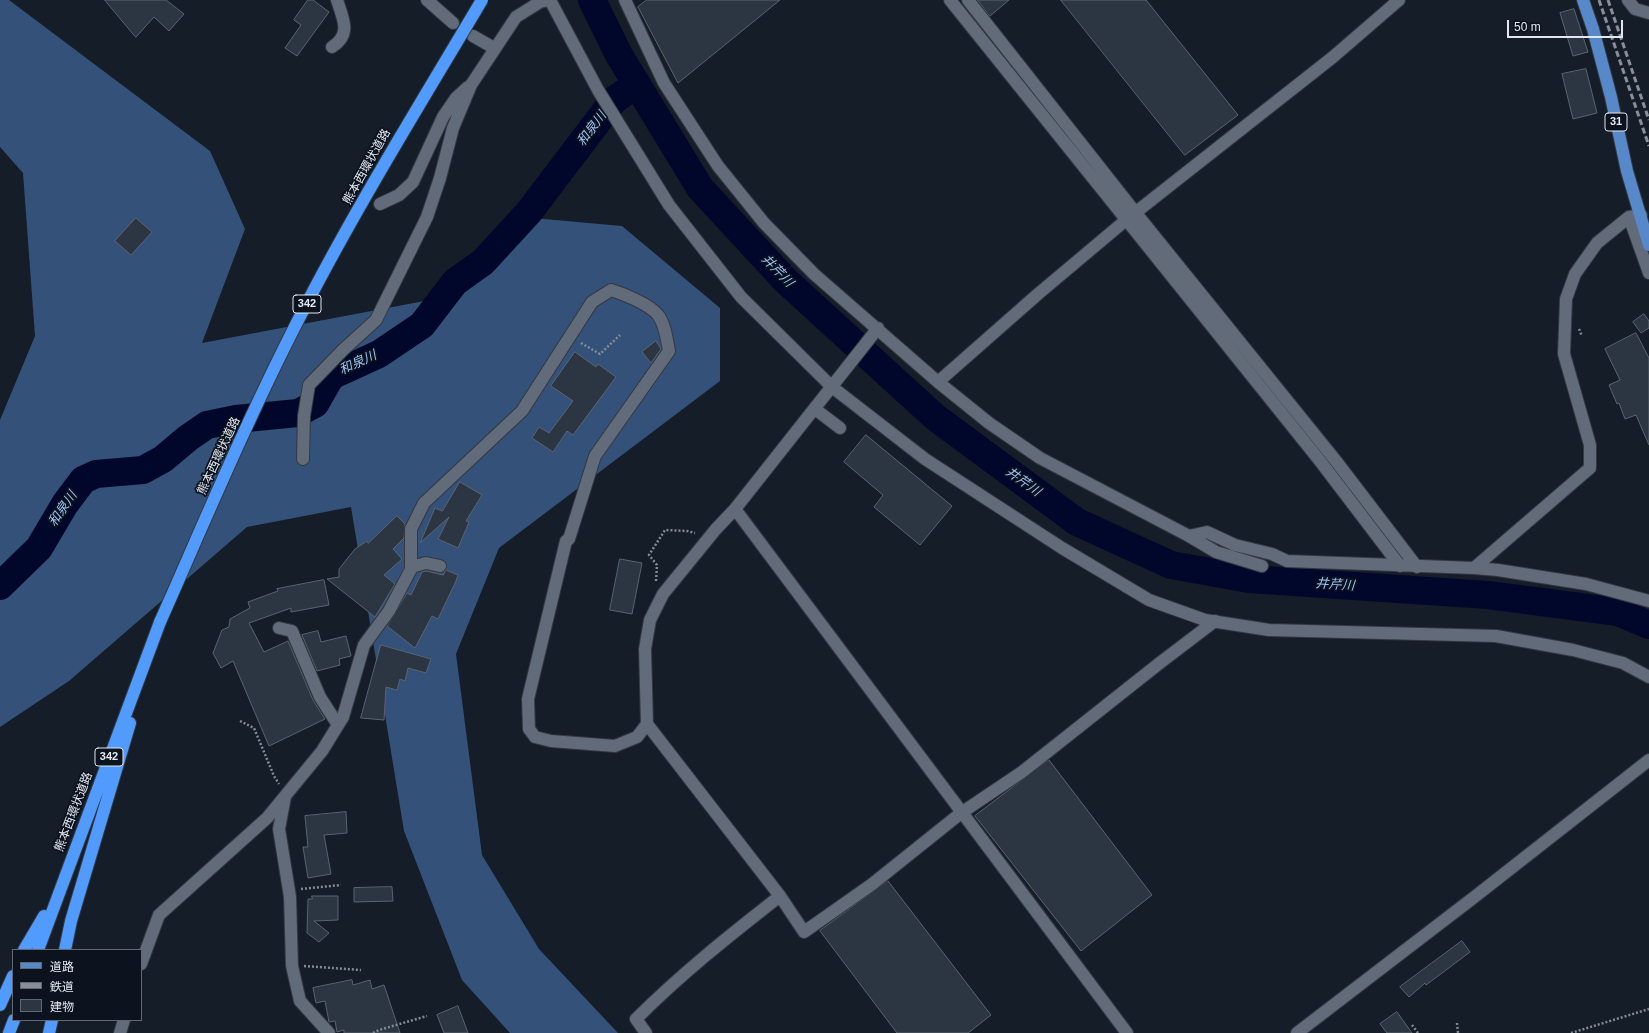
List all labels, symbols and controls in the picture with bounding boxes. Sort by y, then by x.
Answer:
scale bar [1509,12,1625,38]
text: 50 m [1514,20,1541,34]
water label: 和泉川 [574,109,610,149]
road number: 31 [1605,113,1627,131]
street label: 熊本西環状道路 [340,127,394,207]
water label: 井芹川 [758,252,796,290]
road number: 342 [293,295,321,313]
water label: 和泉川 [337,348,379,378]
street label: 熊本西環状道路 [195,415,243,497]
water label: 井芹川 [1003,464,1043,500]
water label: 和泉川 [46,488,80,530]
water label: 井芹川 [1315,576,1355,594]
road number: 342 [95,748,123,766]
street label: 熊本西環状道路 [52,770,96,854]
legend [12,949,142,1021]
text: 道路 [50,960,74,974]
text: 鉄道 [50,980,74,994]
text: 建物 [50,1000,74,1014]

